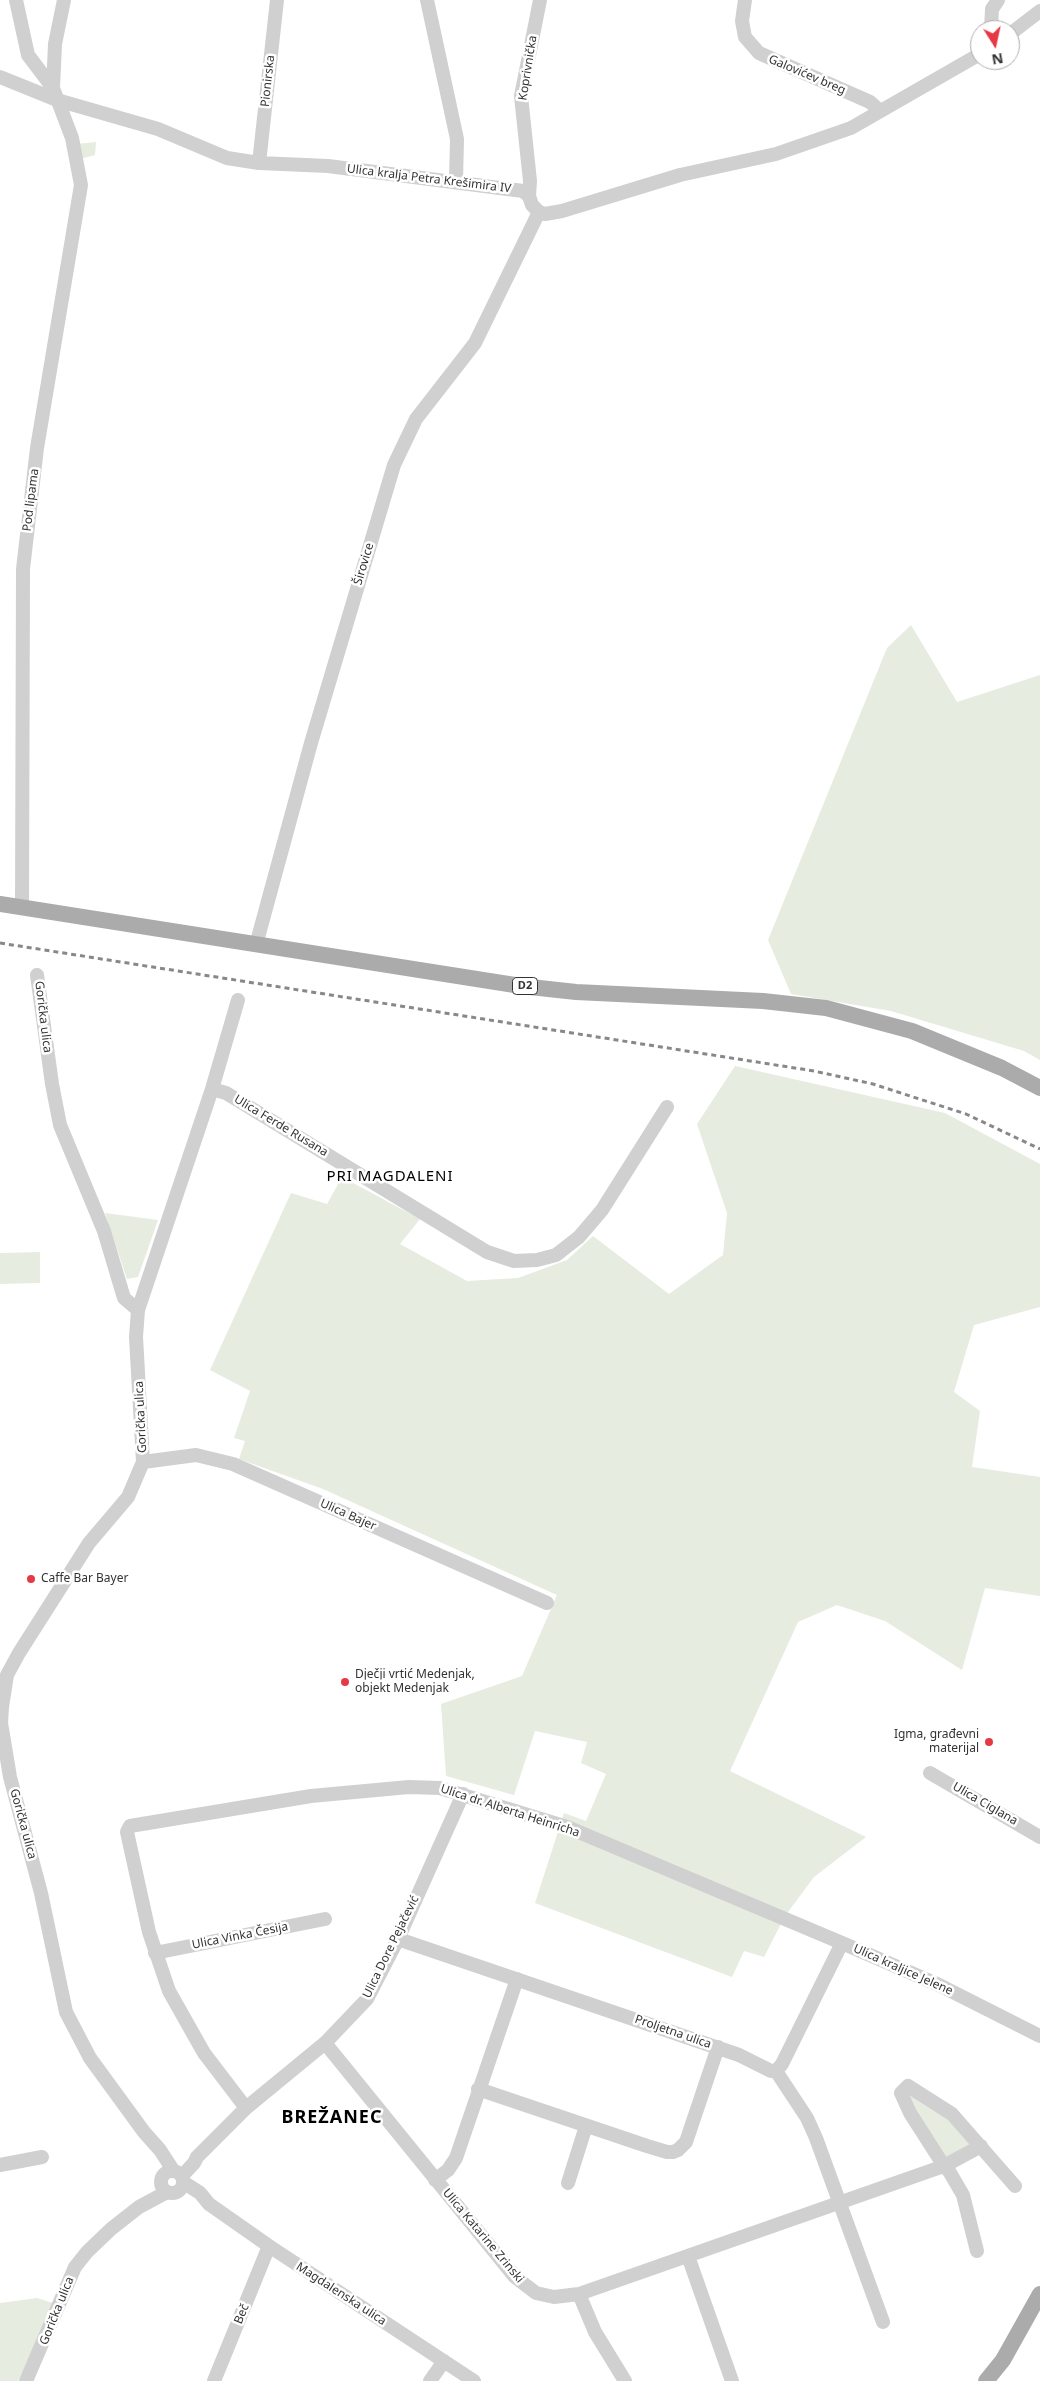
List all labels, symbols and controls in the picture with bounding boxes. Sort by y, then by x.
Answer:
north arrow [970,20,1020,70]
street label: Koprivnička [516,34,540,102]
text: N [990,49,1005,70]
street label: Galovićev breg [766,52,848,98]
street label: Pionirska [258,54,278,108]
street label: Ulica kralja Petra Krešimira IV [346,162,512,196]
street label: Pod lipama [20,468,42,532]
street label: Širovice [351,541,377,587]
road number: D2 [512,978,538,994]
street label: Gorička ulica [31,980,55,1054]
street label: Ulica Ferde Rusana [231,1092,331,1160]
district label: PRI MAGDALENI [325,1168,455,1186]
street label: Gorička ulica [132,1381,150,1453]
street label: Ulica Bajer [318,1496,378,1534]
place label: Caffe Bar Bayer [41,1572,128,1586]
marker: Caffe Bar Bayer [25,1573,37,1585]
place label: Dječji vrtić Medenjak, objekt Medenjak [355,1668,475,1696]
marker: Dječji vrtić Medenjak, objekt Medenjak [339,1676,351,1688]
place label: Igma, građevni materijal [894,1728,979,1756]
marker: Igma, građevni materijal [983,1736,995,1748]
street label: Ulica Ciglana [950,1780,1020,1828]
street label: Ulica dr. Alberta Heinricha [439,1782,581,1840]
street label: Gorička ulica [7,1787,39,1861]
street label: Ulica Dore Pejačević [360,1893,422,2001]
street label: Ulica Vinka Česija [191,1920,289,1952]
street label: Ulica kraljice Jelene [851,1942,955,1998]
street label: Proljetna ulica [633,2012,713,2052]
district label: BREŽANEC [280,2107,384,2129]
street label: Ulica Katarine Zrinski [439,2186,527,2286]
street label: Magdalenska ulica [293,2260,389,2328]
street label: Gorička ulica [37,2275,77,2347]
street label: Beč [232,2302,252,2326]

